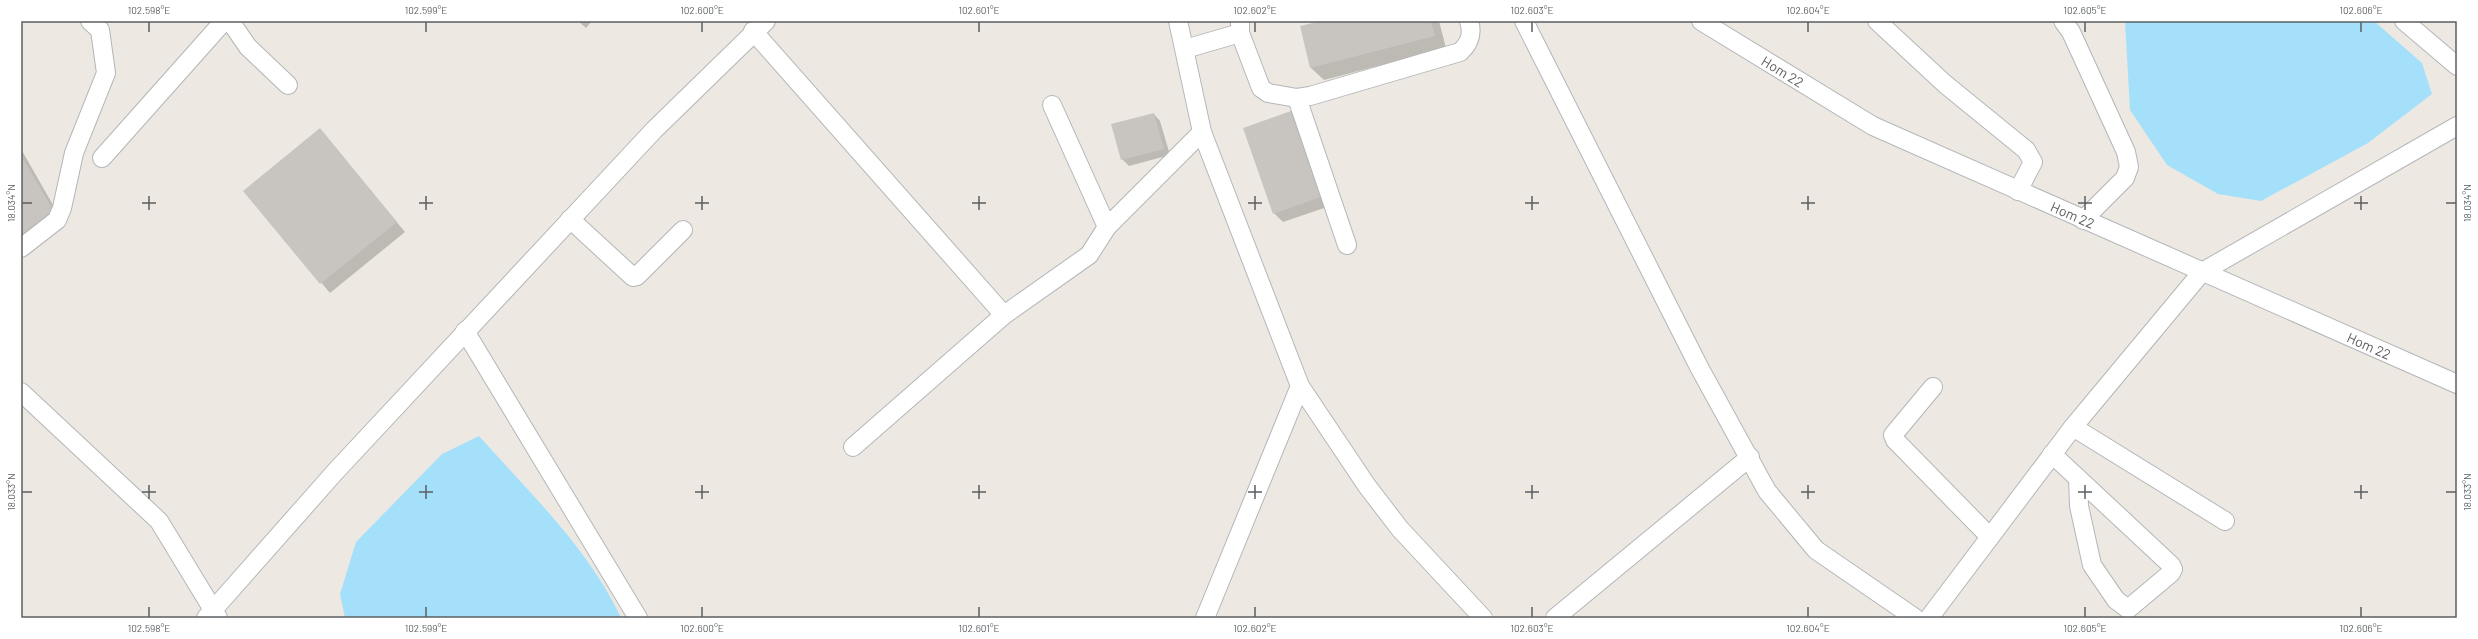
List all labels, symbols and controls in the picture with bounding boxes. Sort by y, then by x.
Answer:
text: 102.598°E [128,4,170,16]
text: 102.599°E [405,4,447,16]
text: 102.600°E [680,4,724,16]
text: 102.601°E [958,4,1000,16]
text: 102.602°E [1233,4,1277,16]
text: 102.603°E [1510,4,1554,16]
text: 102.604°E [1786,4,1830,16]
text: 102.605°E [2063,4,2107,16]
text: 102.606°E [2339,4,2383,16]
street label: Hom 22 [1759,52,1807,90]
text: 18.034°N [5,184,17,222]
text: 18.034°N [2461,184,2473,222]
street label: Hom 22 [2048,197,2097,231]
street label: Hom 22 [2345,328,2394,362]
text: 18.033°N [5,473,17,511]
text: 18.033°N [2461,473,2473,511]
text: 102.598°E [128,622,170,634]
text: 102.599°E [405,622,447,634]
text: 102.600°E [680,622,724,634]
text: 102.601°E [958,622,1000,634]
text: 102.602°E [1233,622,1277,634]
text: 102.603°E [1510,622,1554,634]
text: 102.604°E [1786,622,1830,634]
text: 102.605°E [2063,622,2107,634]
text: 102.606°E [2339,622,2383,634]

